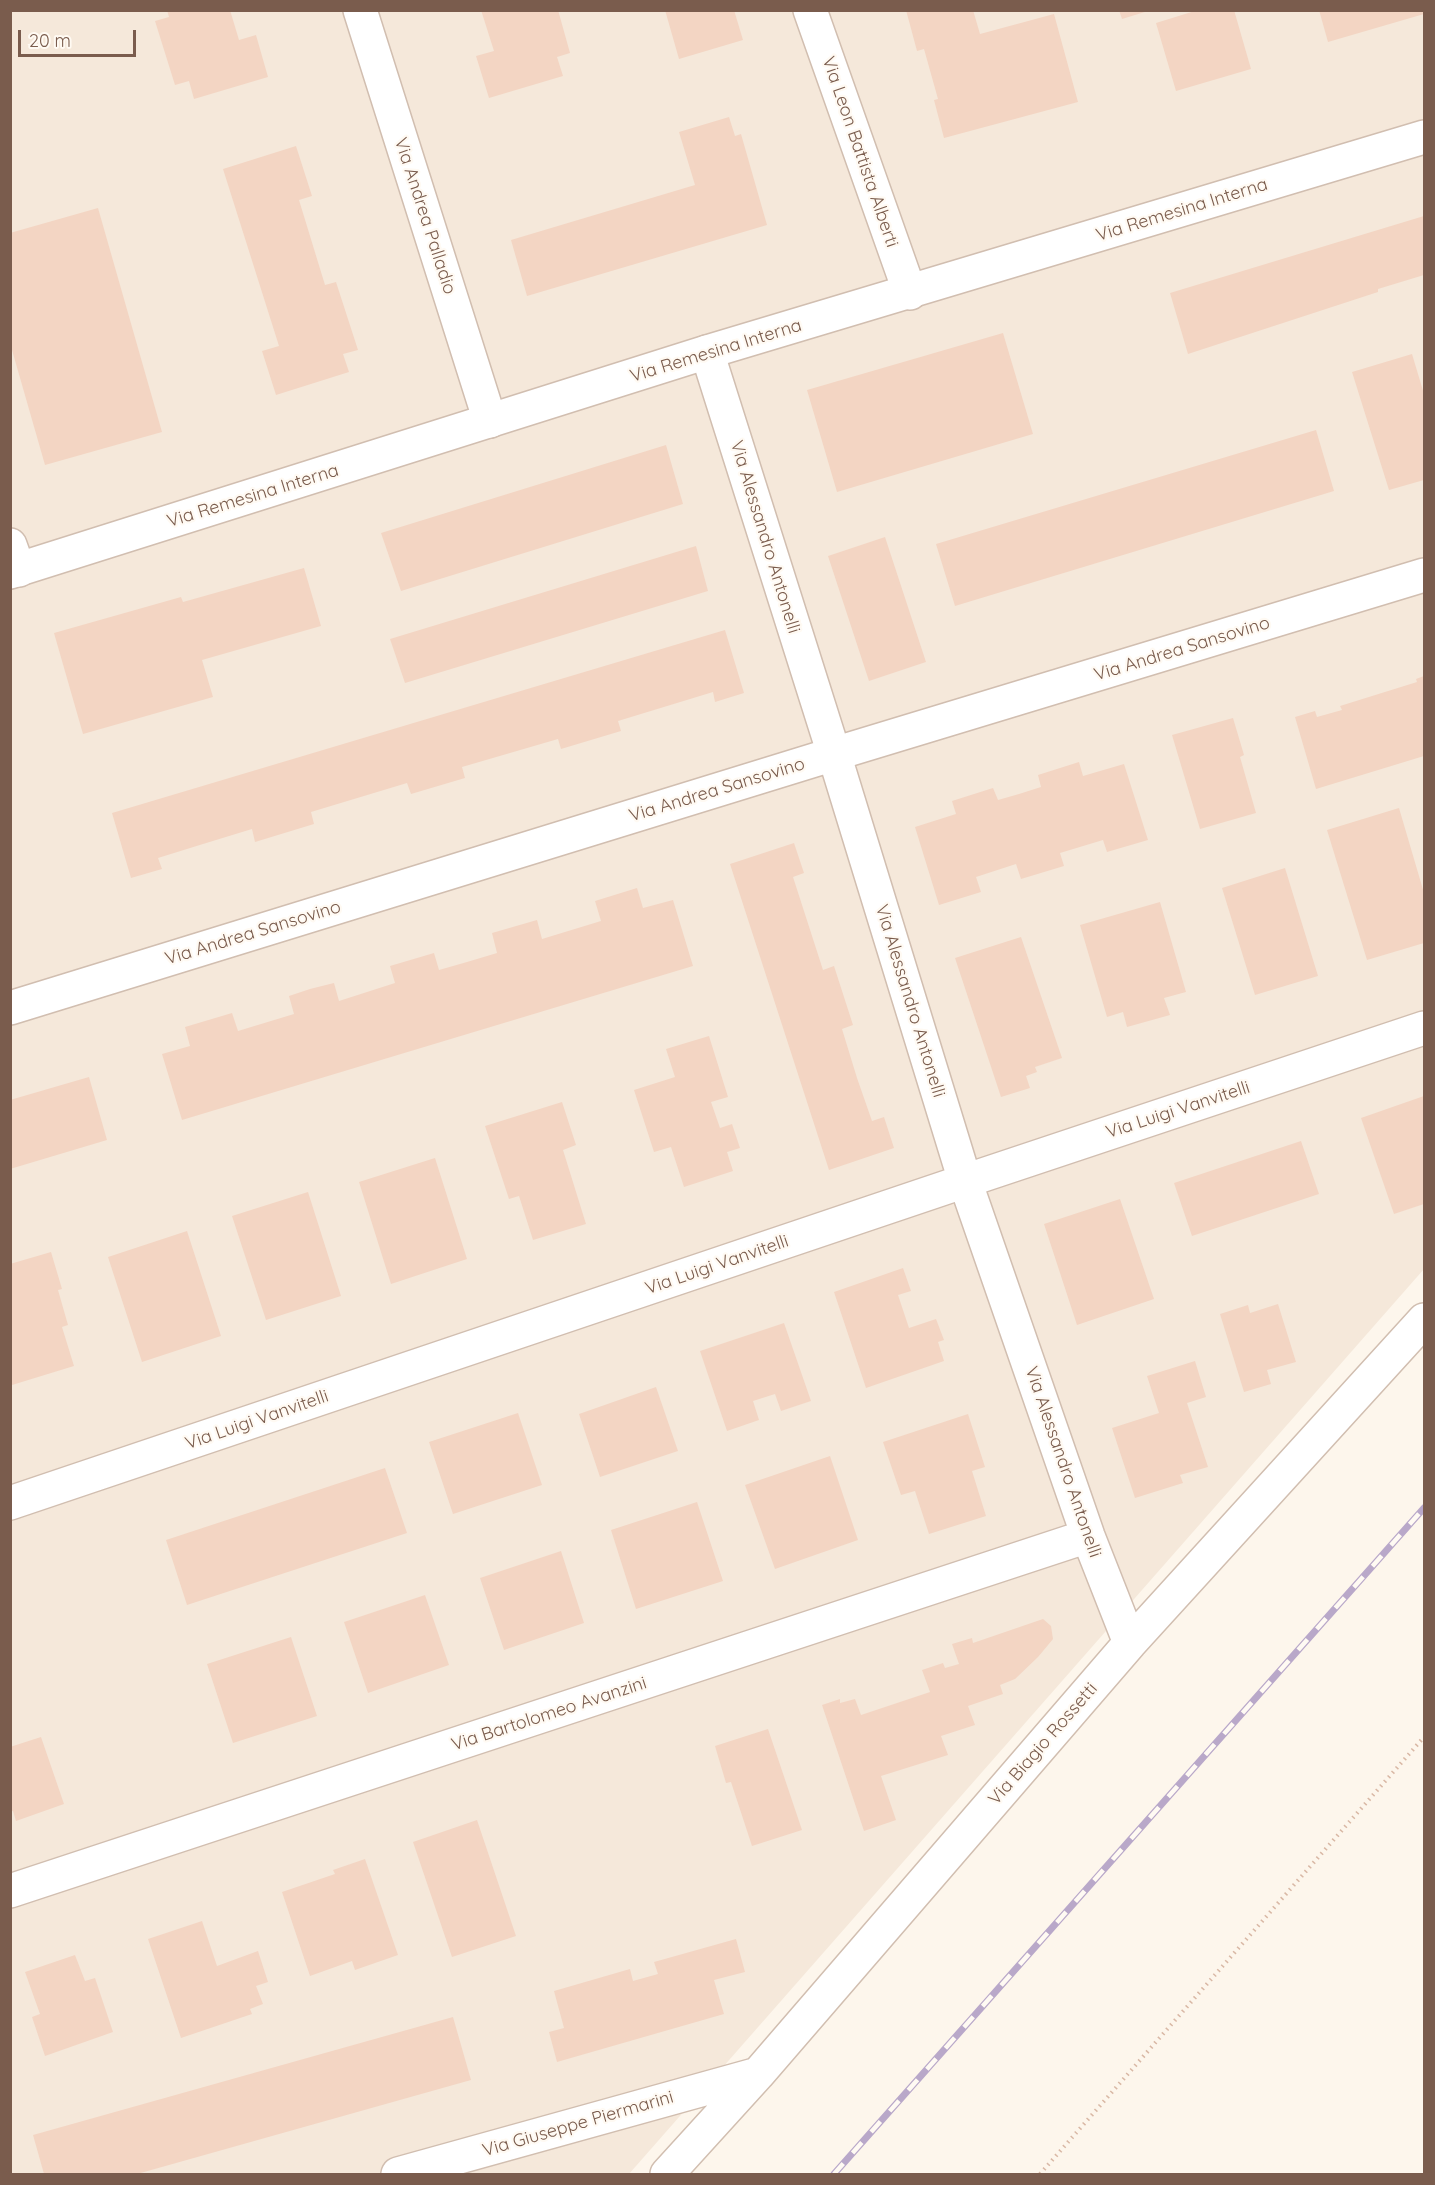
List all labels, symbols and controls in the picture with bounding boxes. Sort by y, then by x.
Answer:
scale bar [21,18,140,56]
text: 20 m [29,29,71,52]
street label: Via Leon Battista Alberti [817,54,903,250]
street label: Via Andrea Palladio [389,135,461,297]
street label: Via Remesina Interna [1094,174,1270,246]
street label: Via Remesina Interna [628,315,804,387]
street label: Via Alessandro Antonelli [725,438,805,636]
street label: Via Remesina Interna [165,460,341,532]
street label: Via Andrea Sansovino [1092,612,1272,686]
street label: Via Andrea Sansovino [627,753,807,827]
street label: Via Andrea Sansovino [163,896,343,970]
street label: Via Alessandro Antonelli [870,902,950,1100]
street label: Via Luigi Vanvitelli [1103,1077,1253,1143]
street label: Via Luigi Vanvitelli [643,1230,791,1300]
street label: Via Alessandro Antonelli [1020,1364,1106,1560]
street label: Via Luigi Vanvitelli [183,1385,331,1455]
street label: Via Bartolomeo Avanzini [449,1672,649,1756]
street label: Via Biagio Rossetti [984,1678,1102,1810]
street label: Via Giuseppe Piermarini [480,2086,676,2162]

